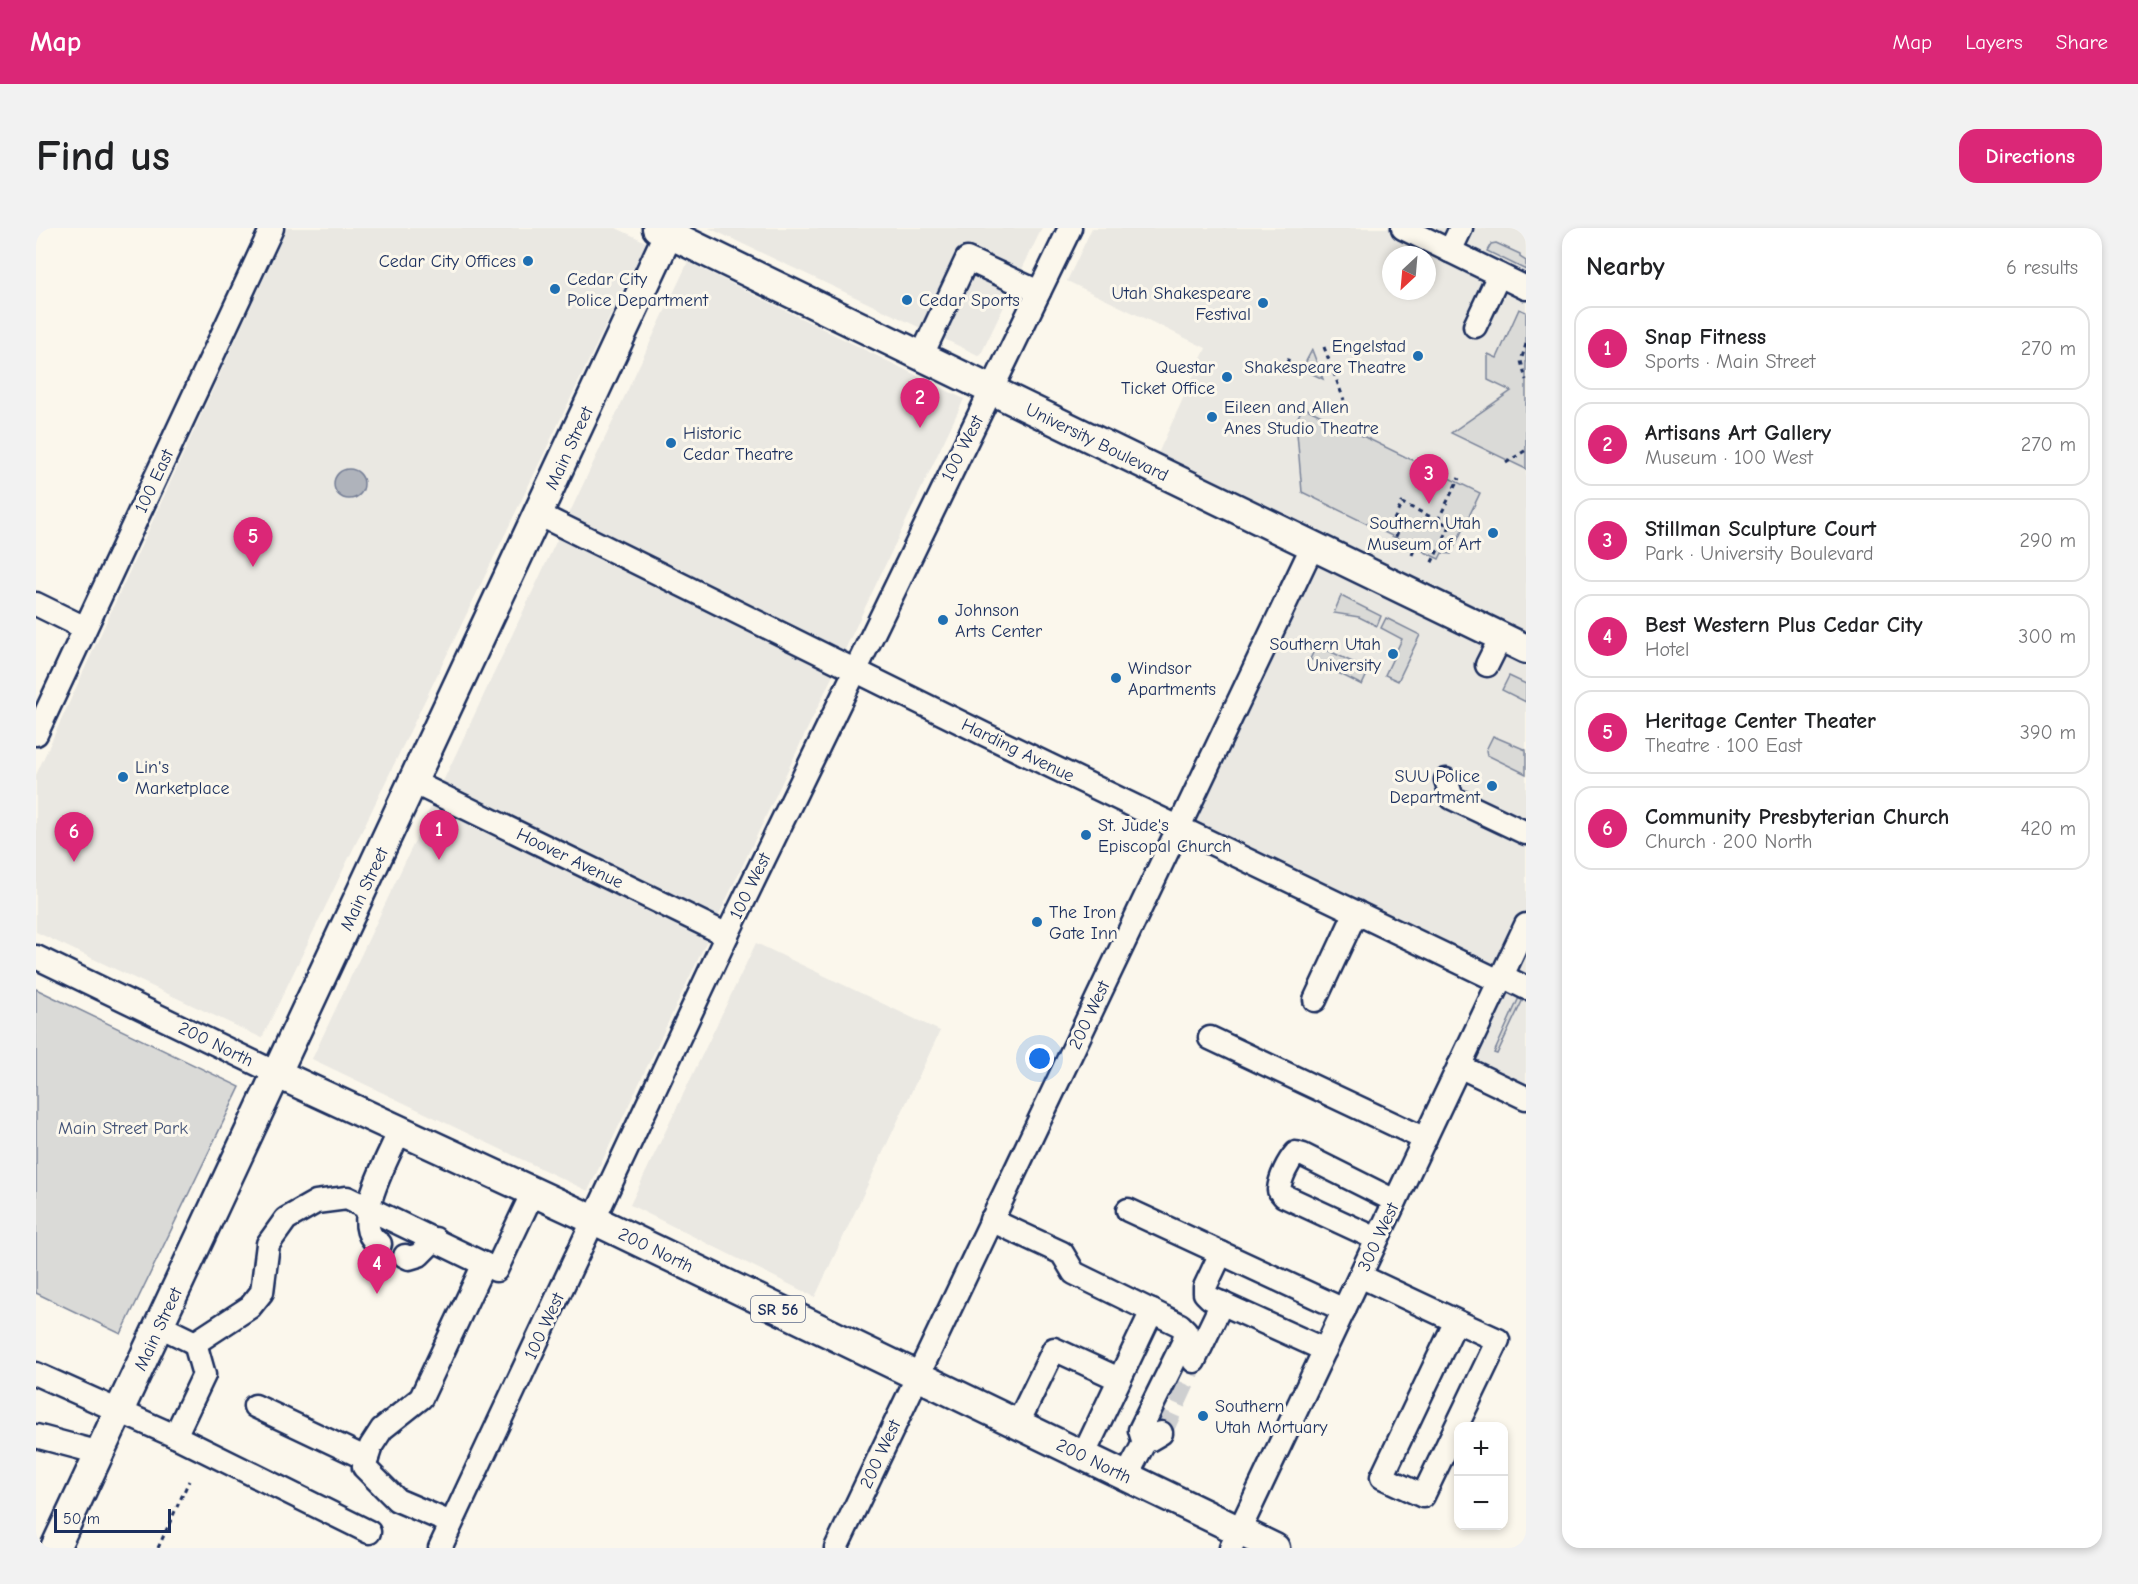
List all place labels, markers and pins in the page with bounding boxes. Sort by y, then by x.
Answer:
place label: Cedar City Offices [379,251,516,272]
marker: Cedar City Offices [521,254,535,268]
place label: Cedar City Police Department [567,269,709,311]
marker: Cedar City Police Department [548,282,562,296]
place label: Utah Shakespeare Festival [1112,283,1251,325]
place label: Cedar Sports [919,290,1020,311]
marker: Cedar Sports [900,293,914,307]
marker: Utah Shakespeare Festival [1256,296,1270,310]
place label: Engelstad Shakespeare Theatre [1244,336,1406,378]
marker: Engelstad Shakespeare Theatre [1411,349,1425,363]
place label: Questar Ticket Office [1121,357,1216,399]
marker: Questar Ticket Office [1220,370,1234,384]
pin: 2 [900,378,940,428]
place label: Eileen and Allen Anes Studio Theatre [1224,397,1379,439]
marker: Eileen and Allen Anes Studio Theatre [1205,410,1219,424]
place label: Historic Cedar Theatre [683,423,793,465]
marker: Historic Cedar Theatre [664,436,678,450]
pin: 3 [1410,454,1448,504]
place label: Southern Utah Museum of Art [1367,513,1482,555]
pin: 5 [234,518,272,567]
marker: Southern Utah Museum of Art [1486,526,1500,540]
place label: Johnson Arts Center [955,600,1043,642]
marker: Johnson Arts Center [936,613,950,627]
place label: Southern Utah University [1269,634,1382,676]
marker: Southern Utah University [1386,647,1400,661]
place label: Windsor Apartments [1128,658,1216,700]
marker: Windsor Apartments [1109,671,1123,685]
place label: Lin's Marketplace [135,757,230,799]
place label: SUU Police Department [1390,766,1481,808]
marker: Lin's Marketplace [116,770,130,784]
marker: SUU Police Department [1485,779,1499,793]
pin: 1 [420,810,458,860]
pin: 6 [54,812,93,862]
place label: St. Jude's Episcopal Church [1098,815,1232,857]
marker: St. Jude's Episcopal Church [1079,828,1093,842]
place label: The Iron Gate Inn [1049,902,1118,944]
marker: The Iron Gate Inn [1030,915,1044,929]
pin: 4 [358,1244,396,1294]
place label: Southern Utah Mortuary [1215,1396,1329,1438]
marker: Southern Utah Mortuary [1196,1409,1210,1423]

